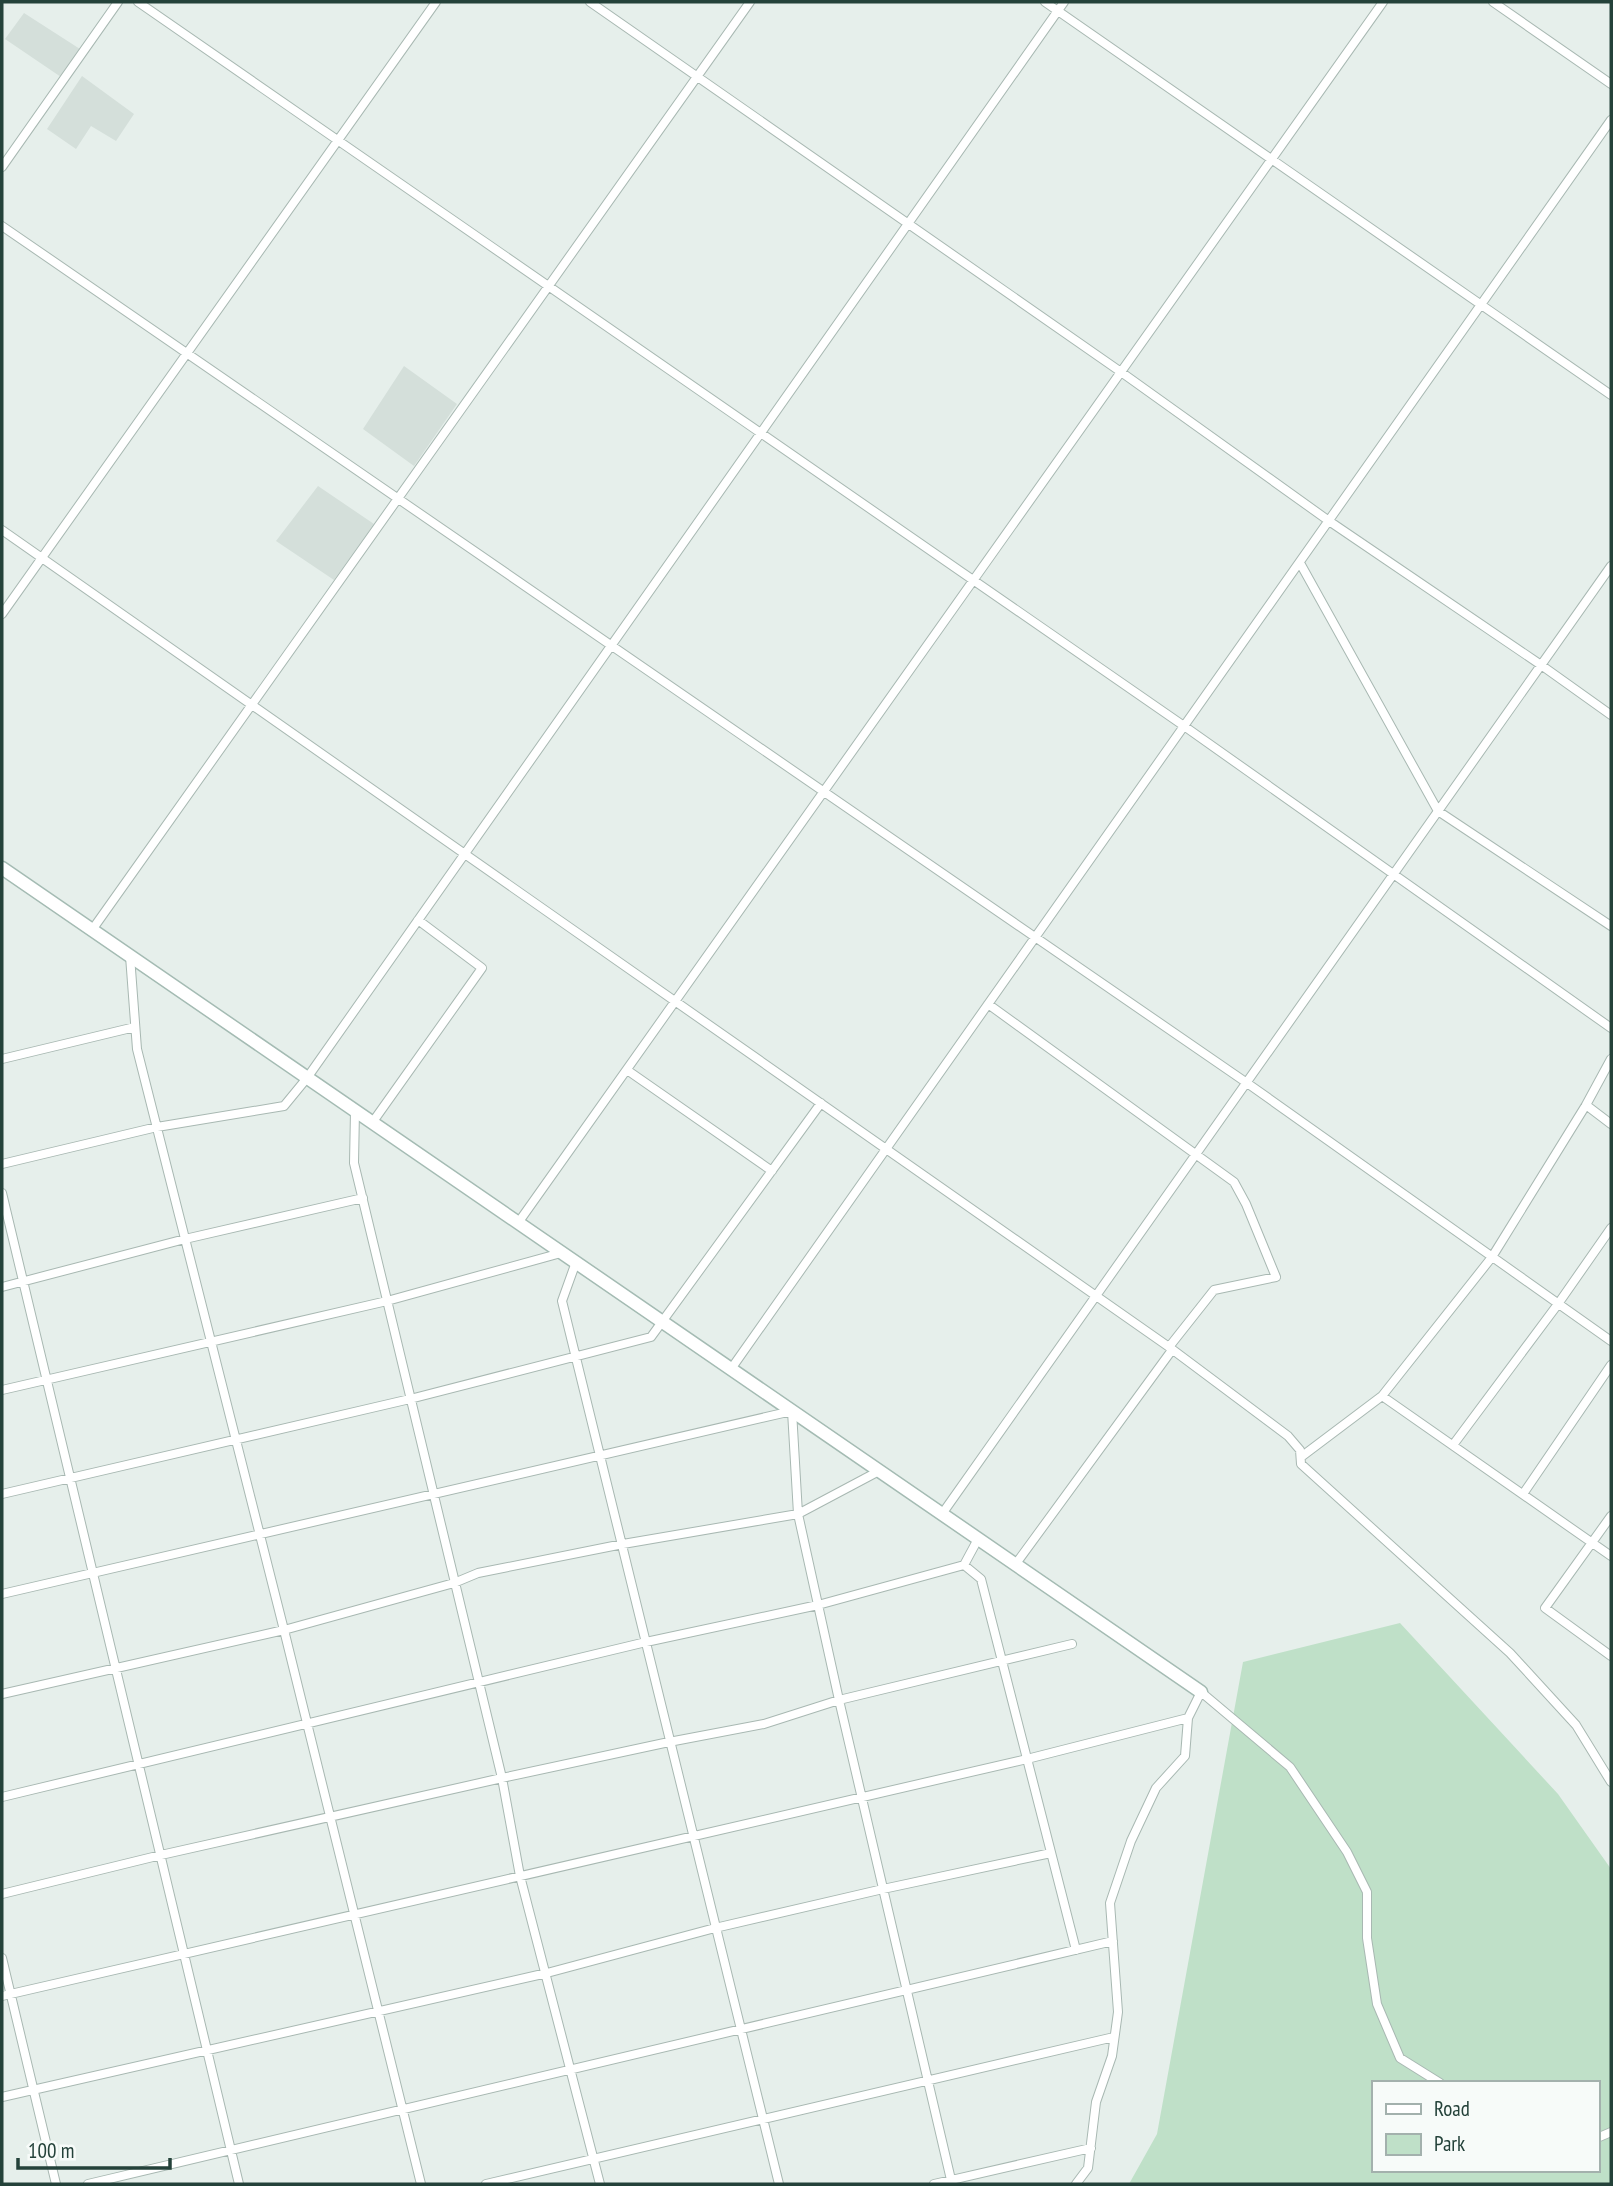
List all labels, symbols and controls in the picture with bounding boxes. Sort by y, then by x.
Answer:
legend [1372,2081,1599,2172]
text: Road [1434,2095,1470,2122]
scale bar [18,2126,170,2170]
text: Park [1434,2130,1465,2157]
text: 100 m [28,2137,74,2164]

